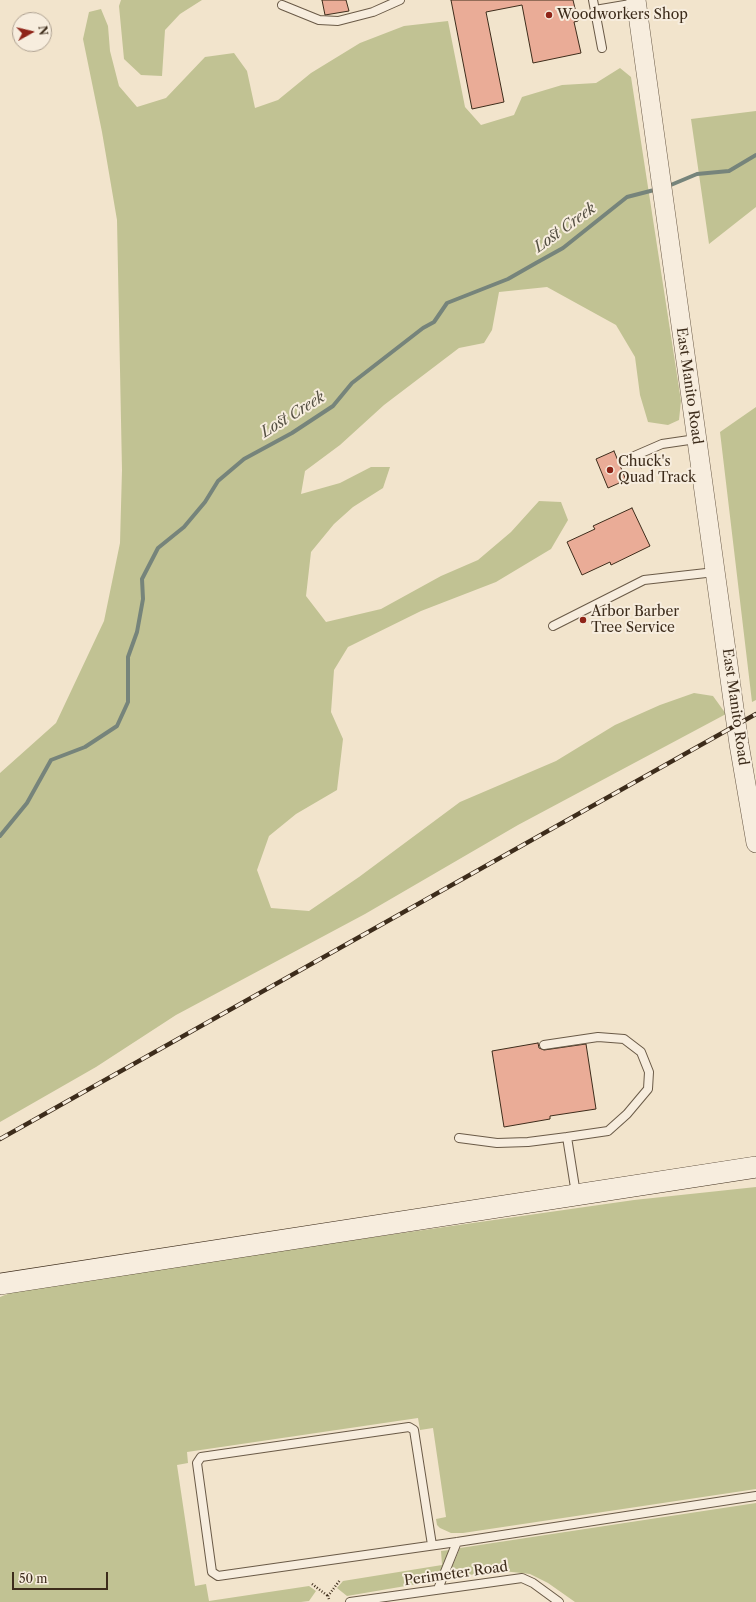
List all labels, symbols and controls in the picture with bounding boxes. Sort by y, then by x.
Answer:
place label: Woodworkers Shop [557,7,688,23]
marker: Woodworkers Shop [544,10,554,20]
north arrow [12,12,52,52]
text: N [35,25,50,36]
water label: Lost Creek [531,200,599,256]
street label: East Manito Road [672,326,706,446]
water label: Lost Creek [258,388,328,442]
place label: Chuck's Quad Track [618,454,696,486]
marker: Chuck's Quad Track [605,465,615,475]
place label: Arbor Barber Tree Service [591,604,679,636]
marker: Arbor Barber Tree Service [578,615,588,625]
street label: East Manito Road [718,647,752,767]
street label: Perimeter Road [403,1558,509,1590]
scale bar [14,1564,110,1590]
text: 50 m [19,1571,48,1586]

